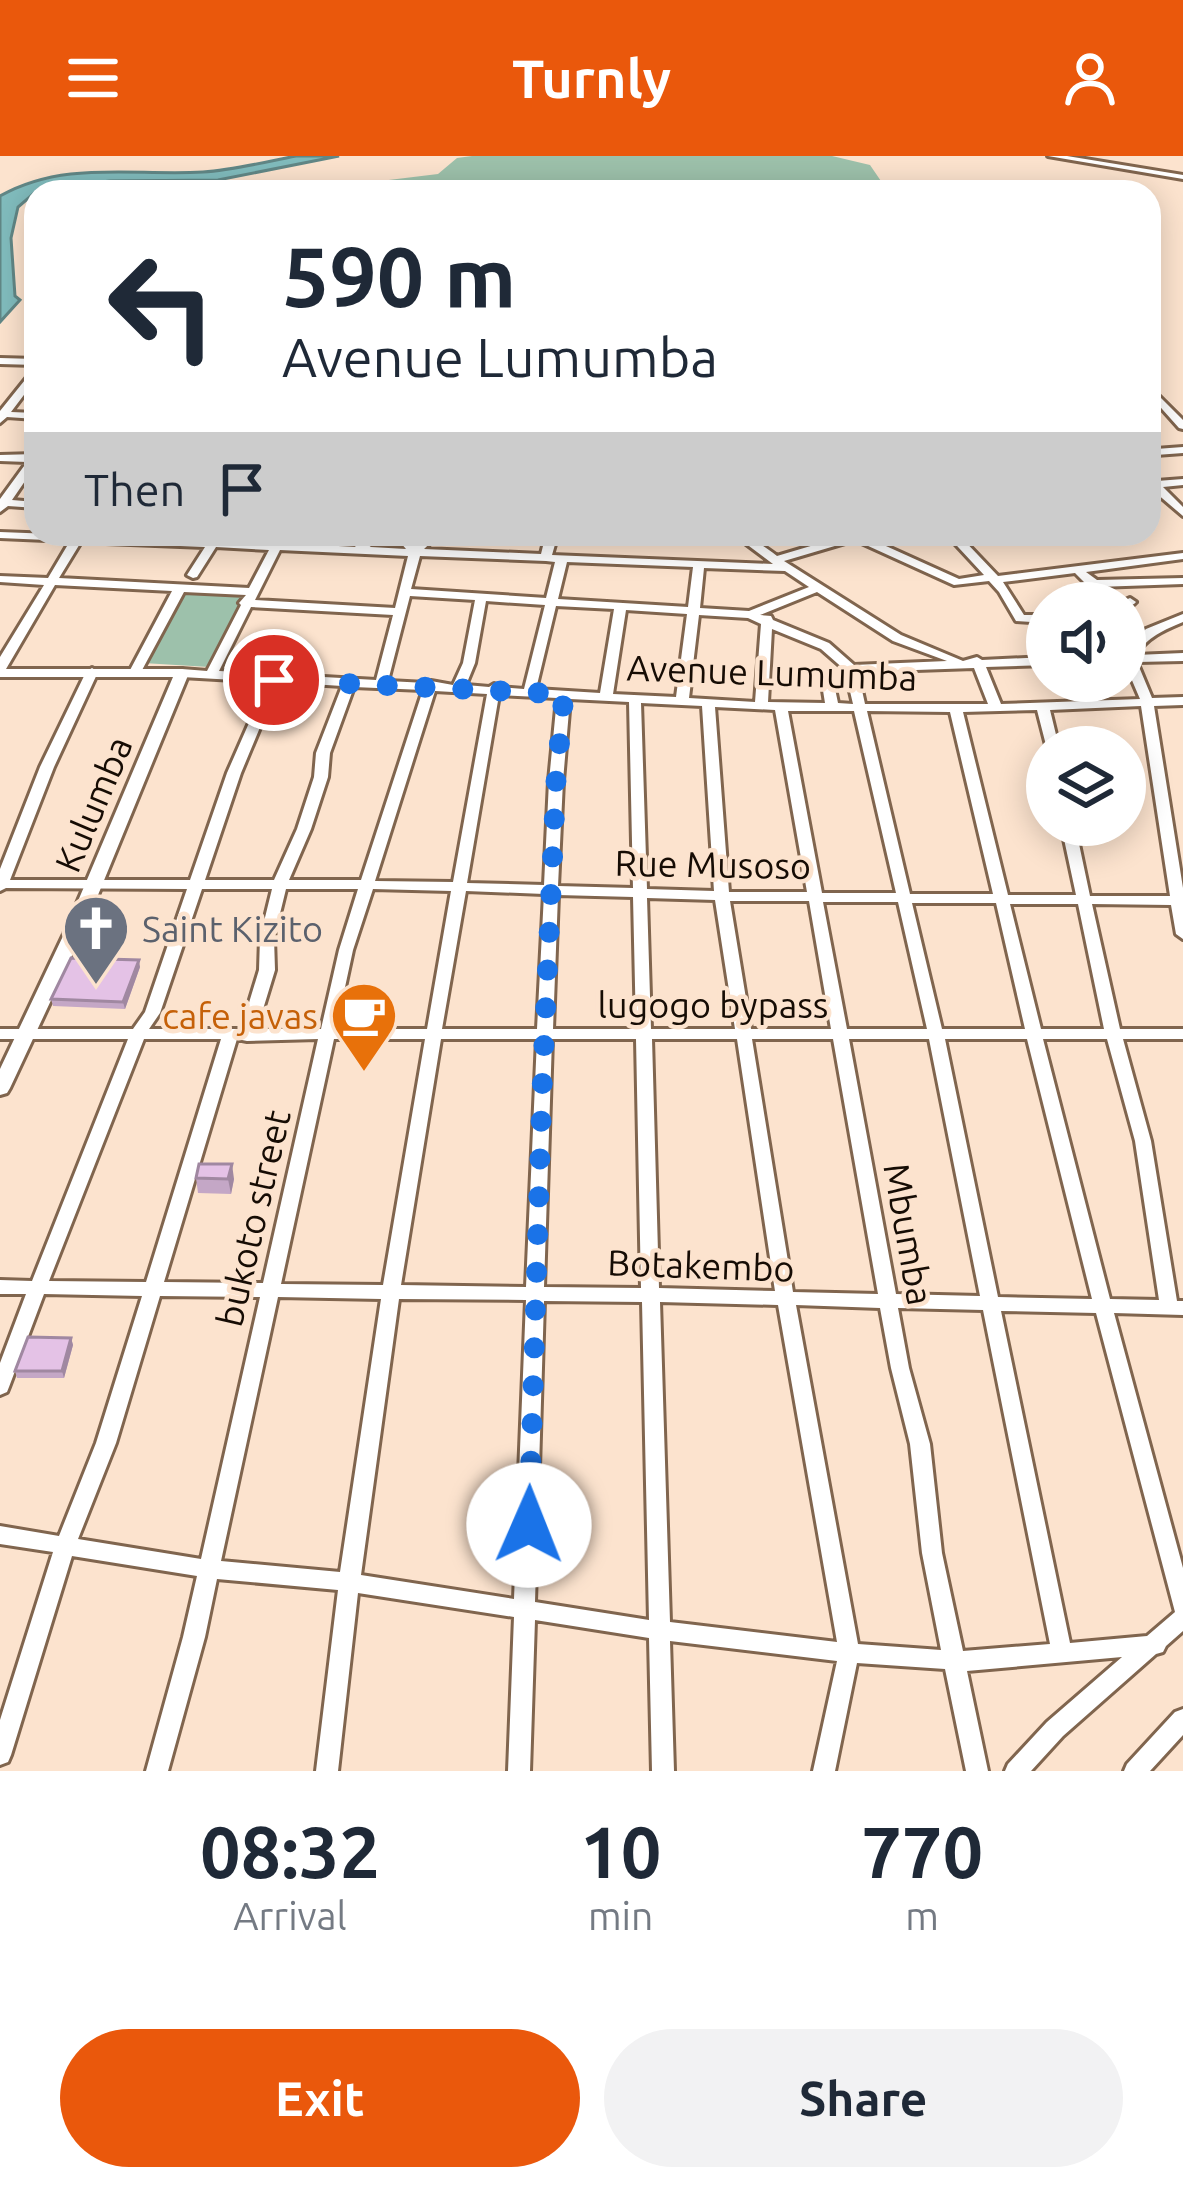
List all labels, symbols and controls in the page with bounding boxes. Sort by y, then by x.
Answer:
icon: menu [60,45,126,111]
icon: person [1057,45,1123,111]
text: Turnly [512,48,671,108]
icon: left [84,228,240,384]
text: 590 m [282,229,516,323]
text: Avenue Lumumba [282,327,718,387]
icon: arrive [209,456,275,522]
text: Then [84,464,185,515]
map controls [1026,582,1146,846]
button: sound [1026,582,1146,702]
pin [223,629,325,731]
street label: Avenue Lumumba [626,646,918,698]
icon: arrive [241,647,307,713]
button: layers [1026,726,1146,846]
street label: Kulumba [46,730,140,878]
street label: Rue Musoso [615,842,811,886]
church icon: Saint Kizito [61,893,131,987]
place label: Saint Kizito [142,908,323,949]
cafe icon: cafe javas [329,980,399,1074]
street label: lugogo bypass [598,984,828,1025]
place label: cafe javas [162,995,318,1036]
street label: bukoto street [208,1106,298,1330]
street label: Mbumba [876,1160,942,1308]
street label: Botakembo [607,1241,795,1289]
position arrow [466,1462,592,1588]
text: 08:32 [200,1811,380,1892]
text: 10 [580,1811,661,1892]
text: 770 [861,1811,983,1892]
text: Arrival [233,1894,347,1937]
text: min [588,1894,653,1937]
text: m [905,1894,939,1937]
button: Exit [60,2029,580,2167]
button: Share [604,2029,1123,2167]

